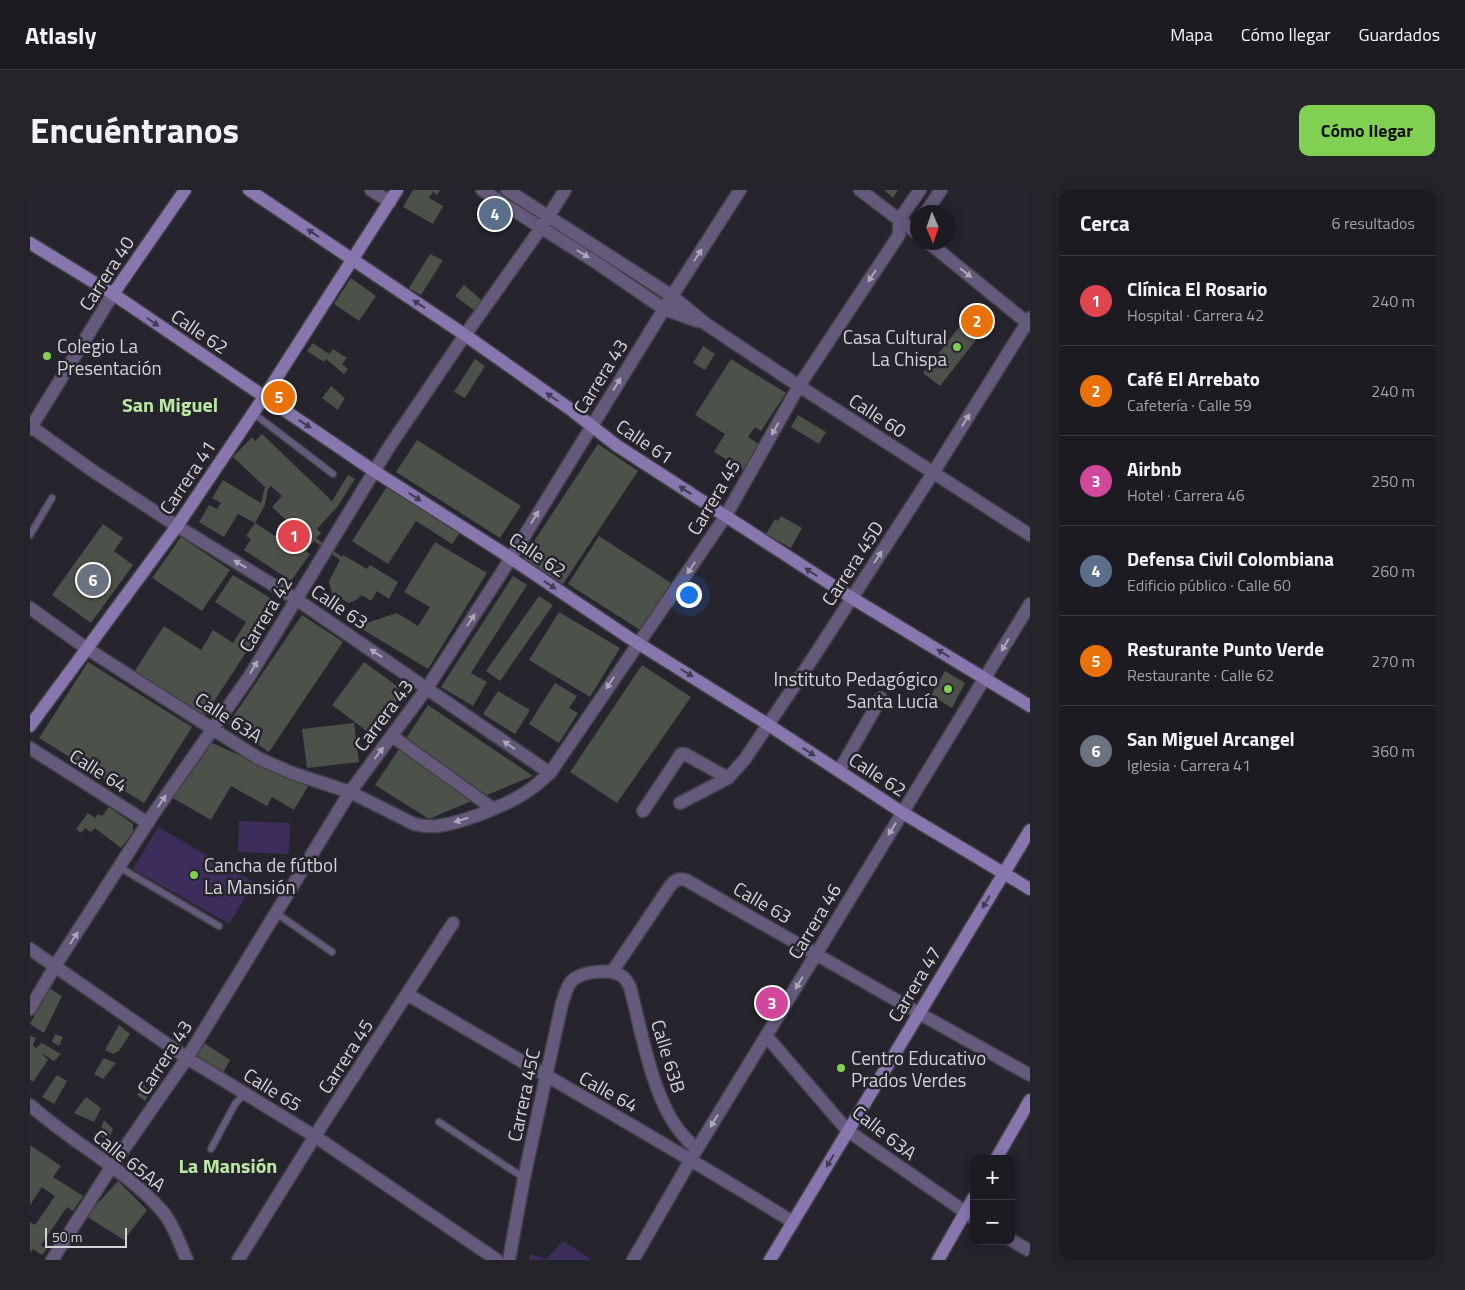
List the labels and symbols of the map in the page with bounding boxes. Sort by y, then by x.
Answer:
pin: 4 [479,195,511,233]
north arrow [910,205,955,250]
one-way arrow [307,228,320,238]
street label: Carrera 40 [71,230,141,316]
one-way arrow [693,248,703,261]
one-way arrow [576,249,589,258]
one-way arrow [959,268,972,279]
one-way arrow [867,269,877,282]
one-way arrow [412,299,426,309]
street label: Calle 62 [165,301,235,361]
pin: 2 [961,302,993,340]
one-way arrow [146,317,160,327]
place label: Casa Cultural La Chispa [843,322,947,373]
place label: Colegio La Presentación [57,331,162,382]
street label: Carrera 43 [565,333,635,419]
marker: Casa Cultural La Chispa [951,341,963,353]
marker: Colegio La Presentación [41,350,53,362]
pin: 5 [263,378,295,416]
one-way arrow [613,378,622,391]
street label: Calle 60 [843,385,913,445]
district label: San Miguel [122,389,218,420]
one-way arrow [545,392,559,402]
street label: Calle 61 [610,411,680,471]
one-way arrow [961,413,970,427]
one-way arrow [298,419,312,429]
one-way arrow [771,422,780,435]
street label: Carrera 41 [152,434,222,520]
street label: Carrera 45 [679,454,747,540]
one-way arrow [678,485,691,495]
one-way arrow [408,492,422,502]
one-way arrow [531,510,540,523]
street label: Carrera 45D [814,515,890,611]
pin: 1 [278,517,310,555]
street label: Calle 62 [503,524,573,584]
one-way arrow [873,550,883,564]
one-way arrow [233,559,246,569]
pin: 6 [77,561,109,599]
one-way arrow [686,561,696,574]
one-way arrow [804,567,817,576]
street label: Carrera 42 [231,571,299,657]
street label: Calle 63 [305,576,375,636]
one-way arrow [544,580,557,590]
your location [676,582,702,608]
one-way arrow [467,613,476,626]
one-way arrow [1000,639,1009,652]
one-way arrow [369,648,382,658]
one-way arrow [936,649,949,658]
one-way arrow [250,661,259,674]
place label: Instituto Pedagógico Santa Lucía [774,664,938,715]
one-way arrow [680,669,693,678]
street label: Carrera 43 [346,673,420,757]
one-way arrow [605,676,615,690]
marker: Instituto Pedagógico Santa Lucía [942,683,954,695]
street label: Calle 63A [190,684,268,750]
one-way arrow [503,740,516,750]
street label: Calle 64 [64,741,134,799]
street label: Calle 62 [843,744,913,804]
one-way arrow [374,746,384,760]
one-way arrow [802,747,815,756]
one-way arrow [157,794,167,808]
one-way arrow [454,816,469,824]
one-way arrow [888,822,897,835]
place label: Cancha de fútbol La Mansión [204,850,338,901]
marker: Cancha de fútbol La Mansión [188,869,200,881]
street label: Calle 63 [728,874,798,930]
street label: Carrera 46 [780,878,848,964]
one-way arrow [982,895,991,908]
one-way arrow [69,931,79,944]
street label: Carrera 47 [880,941,948,1027]
one-way arrow [795,976,804,989]
pin: 3 [756,984,788,1022]
street label: Carrera 45 [310,1013,380,1099]
street label: Carrera 43 [129,1014,199,1100]
street label: Calle 63B [644,1016,694,1096]
place label: Centro Educativo Prados Verdes [851,1043,986,1094]
street label: Carrera 45C [499,1046,547,1144]
street label: Calle 65 [238,1060,308,1118]
marker: Centro Educativo Prados Verdes [835,1062,847,1074]
street label: Calle 64 [574,1063,644,1119]
street label: Calle 63A [847,1097,923,1167]
one-way arrow [710,1115,719,1128]
street label: Calle 65AA [87,1122,173,1198]
district label: La Mansión [179,1150,277,1181]
one-way arrow [825,1154,834,1167]
scale bar [45,1225,128,1248]

